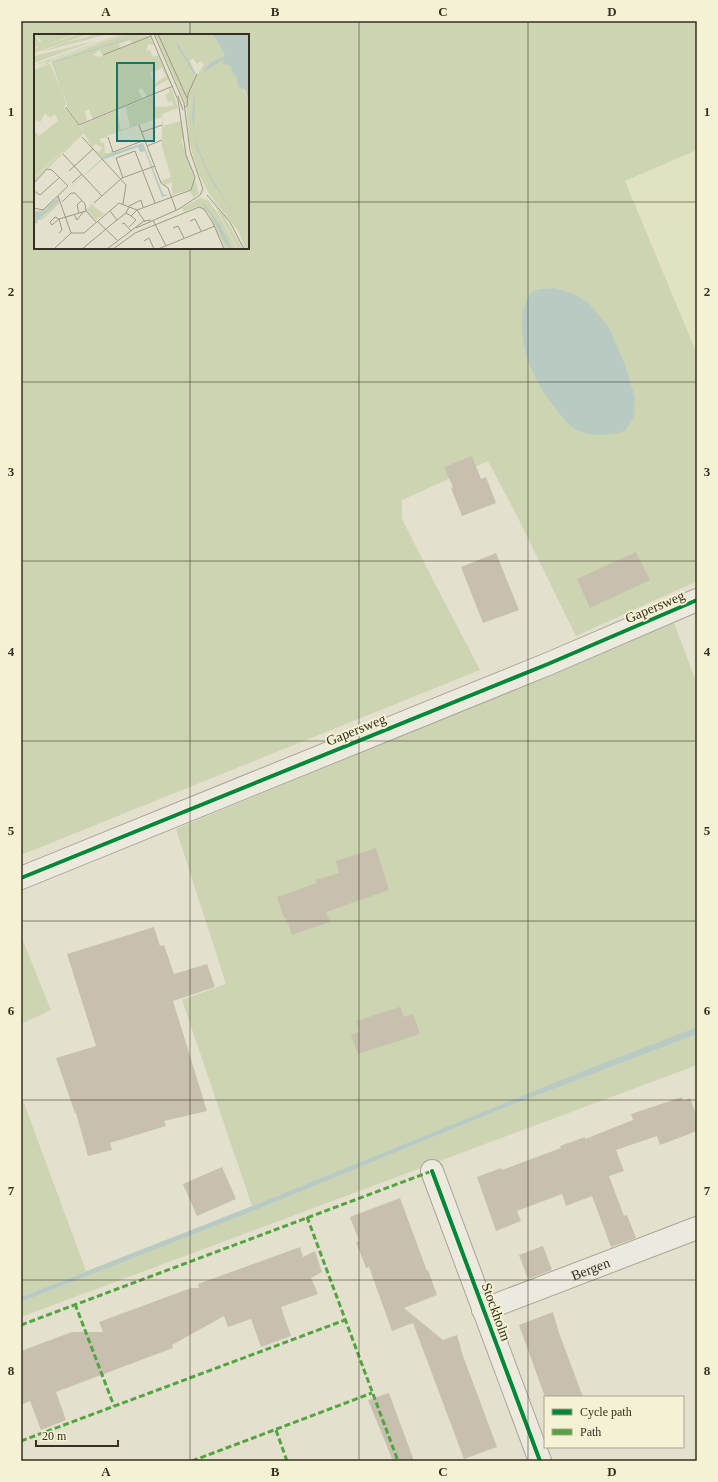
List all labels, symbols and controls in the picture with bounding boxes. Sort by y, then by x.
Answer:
text: A [101,4,111,19]
text: B [271,4,280,19]
text: C [438,4,448,19]
text: D [607,4,617,19]
inset map [34,34,249,249]
text: 1 [8,104,14,119]
text: 1 [704,104,710,119]
text: 2 [8,284,14,299]
text: 2 [704,284,710,299]
text: 3 [8,464,15,479]
text: 3 [704,464,711,479]
street label: Gapersweg [623,588,687,626]
text: 4 [8,644,15,659]
text: 4 [704,644,711,659]
street label: Gapersweg [324,711,388,749]
text: 5 [8,823,15,838]
text: 5 [704,823,711,838]
text: 6 [8,1003,15,1018]
text: 6 [704,1003,711,1018]
text: 7 [8,1183,15,1198]
text: 7 [704,1183,711,1198]
street label: Bergen [569,1255,612,1283]
street label: Stockholm [479,1281,513,1343]
text: 8 [8,1363,15,1378]
text: 8 [704,1363,711,1378]
legend [544,1396,684,1448]
text: Cycle path [580,1405,632,1419]
scale bar [36,1422,118,1448]
text: Path [580,1425,601,1439]
text: 20 m [42,1429,67,1443]
text: A [101,1464,111,1479]
text: B [271,1464,280,1479]
text: C [438,1464,448,1479]
text: D [607,1464,617,1479]

